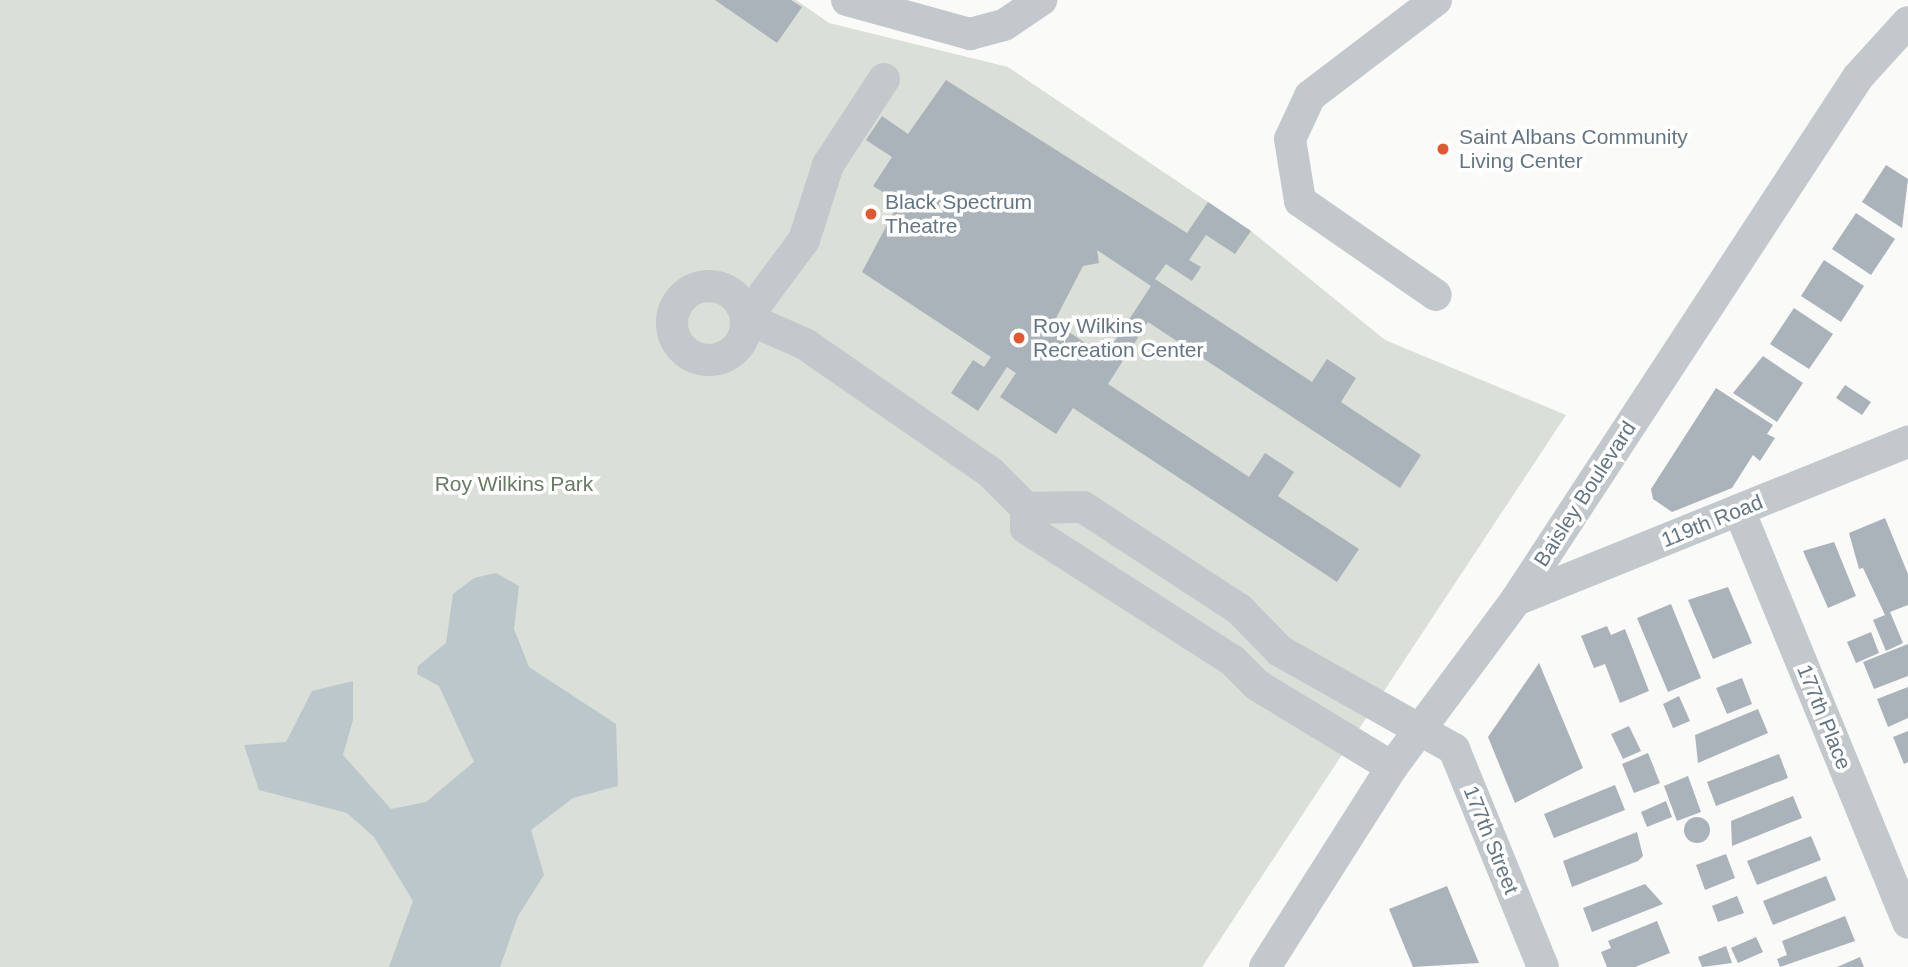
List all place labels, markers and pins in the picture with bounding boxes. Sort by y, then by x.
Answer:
place label: Saint Albans Community Living Center [1459,124,1689,174]
marker: Saint Albans Community Living Center [1433,139,1453,159]
place label: Black Spectrum Theatre [885,189,1032,239]
marker: Black Spectrum Theatre [863,206,879,222]
place label: Roy Wilkins Recreation Center [1033,313,1203,363]
marker: Roy Wilkins Recreation Center [1011,330,1027,346]

